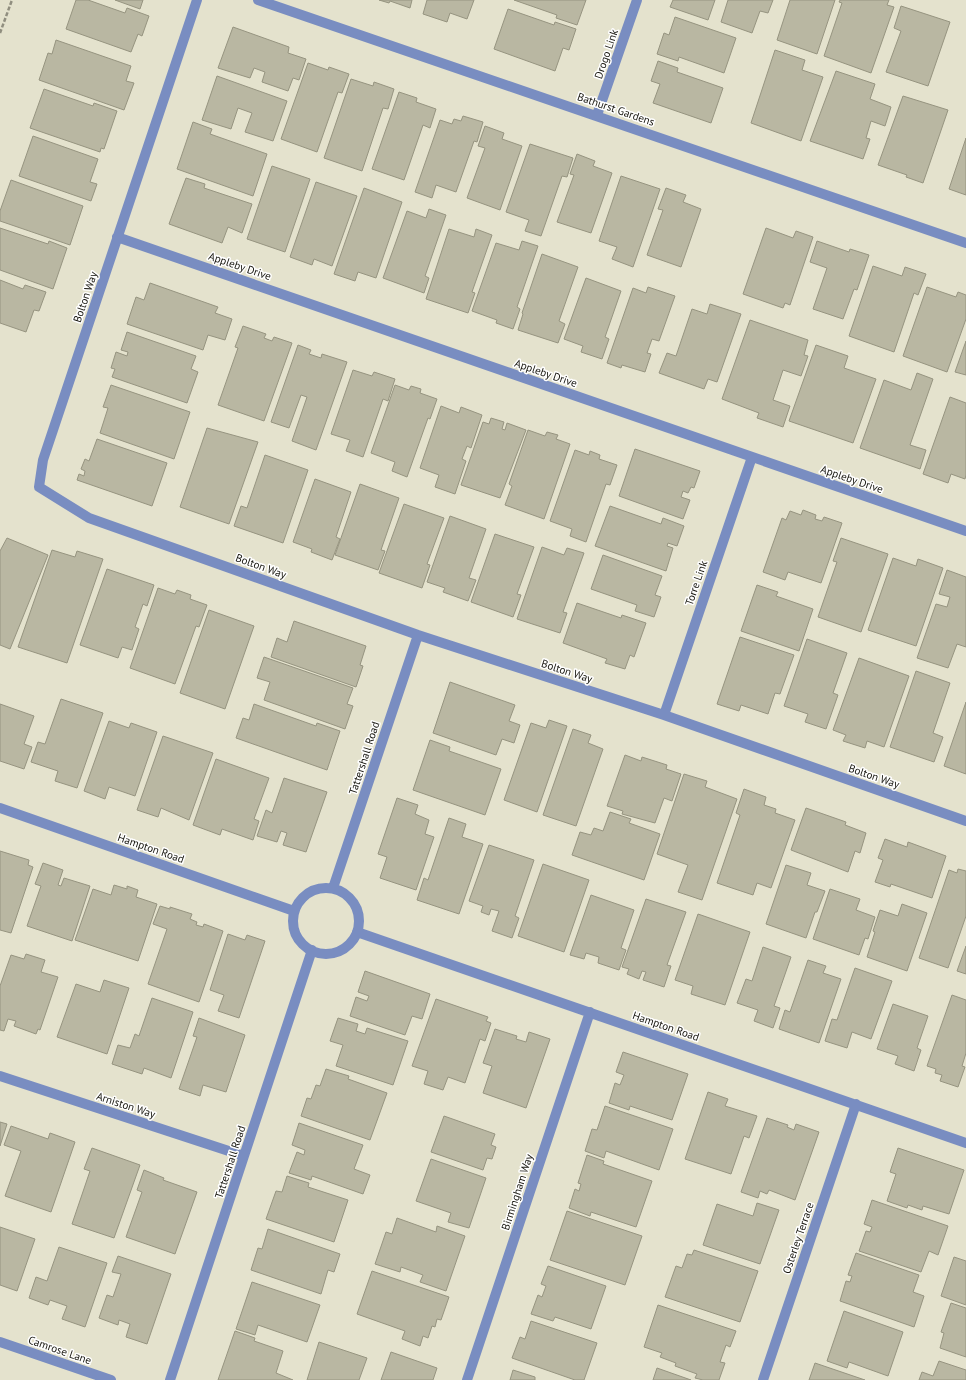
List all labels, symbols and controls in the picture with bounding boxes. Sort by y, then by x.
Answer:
street label: Drogo Link [591,27,621,81]
street label: Bathurst Gardens [576,89,657,129]
street label: Appleby Drive [207,249,274,283]
street label: Bolton Way [70,269,101,324]
street label: Appleby Drive [513,356,580,390]
street label: Appleby Drive [819,462,886,496]
street label: Bolton Way [234,550,289,582]
street label: Torre Link [682,558,710,607]
street label: Bolton Way [540,656,595,686]
street label: Tattershall Road [346,720,382,796]
street label: Bolton Way [847,761,902,792]
street label: Hampton Road [116,830,186,866]
street label: Hampton Road [631,1008,701,1044]
street label: Arniston Way [95,1089,158,1121]
street label: Tattershall Road [212,1124,248,1200]
street label: Birmingham Way [498,1151,536,1232]
street label: Osterley Terrace [779,1200,817,1275]
street label: Camrose Lane [27,1333,94,1367]

